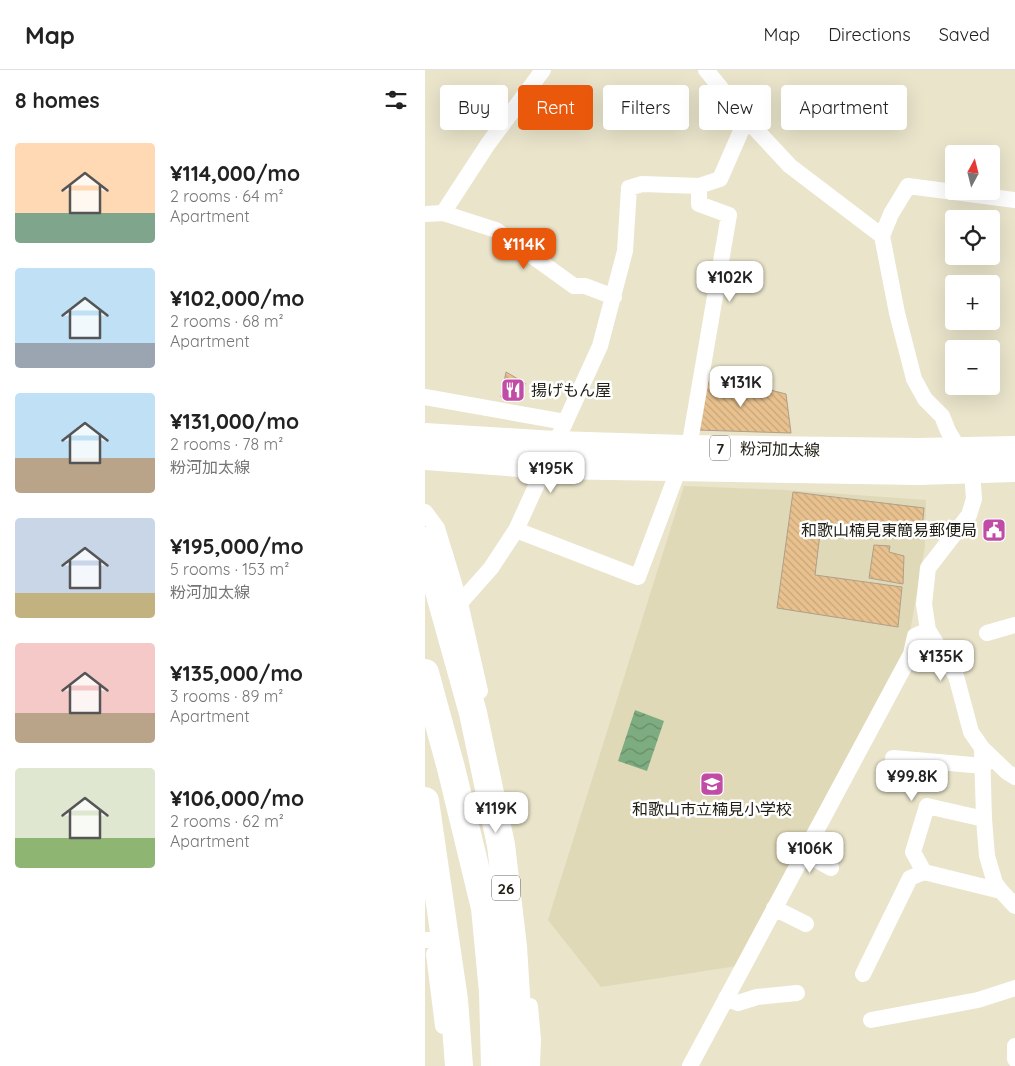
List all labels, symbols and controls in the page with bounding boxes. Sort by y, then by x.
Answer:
text: Map [25,20,75,50]
text: Map [763,23,800,46]
text: Directions [828,23,911,46]
text: Saved [939,23,990,46]
chip: Buy [440,85,508,130]
chip: Rent [518,85,593,130]
chip: Filters [603,85,689,130]
chip: New [699,85,771,130]
chip: Apartment [781,85,907,130]
icon: filters [382,86,410,114]
text: 8 homes [15,87,100,113]
north arrow [945,145,1000,200]
map controls [945,145,1000,395]
text: ¥114,000/mo [170,160,300,186]
icon: home [55,163,115,223]
text: 2 rooms · 64 m² [170,186,284,206]
text: Apartment [170,206,250,226]
button: locate [945,210,1000,265]
pin: ¥114K [489,228,559,270]
text: ¥114K [503,234,545,254]
pin: ¥102K [695,260,765,303]
text: ¥102K [707,267,753,287]
button: + [945,275,1000,330]
text: ¥102,000/mo [170,285,304,311]
icon: home [55,288,115,348]
text: 2 rooms · 68 m² [170,311,284,331]
text: Apartment [170,331,250,351]
button: − [945,340,1000,395]
pin: ¥131K [706,366,776,408]
text: ¥131K [720,372,762,392]
restaurant icon: 揚げもん屋 [500,377,526,403]
place label: 揚げもん屋 [531,380,611,400]
text: ¥131,000/mo [170,408,299,434]
icon: home [55,413,115,473]
text: 2 rooms · 78 m² [170,434,283,454]
road number: 7 [710,436,730,460]
street label: 粉河加太線 [740,438,820,460]
pin: ¥195K [516,452,586,494]
text: 粉河加太線 [170,457,250,477]
text: ¥195K [529,458,573,478]
public building icon: 和歌山楠見東簡易郵便局 [981,517,1007,543]
place label: 和歌山楠見東簡易郵便局 [801,520,977,540]
text: ¥195,000/mo [170,533,304,559]
icon: home [55,538,115,598]
text: 5 rooms · 153 m² [170,559,289,579]
text: 粉河加太線 [170,582,250,602]
pin: ¥135K [906,640,976,682]
text: ¥135K [919,646,963,666]
text: ¥135,000/mo [170,660,303,686]
icon: home [55,663,115,723]
text: 3 rooms · 89 m² [170,686,283,706]
text: Apartment [170,706,250,726]
pin: ¥99.8K [871,760,953,802]
text: ¥99.8K [887,766,937,786]
school or university icon: 和歌山市立楠見小学校 [699,771,725,797]
text: ¥106,000/mo [170,785,304,811]
icon: home [55,788,115,848]
pin: ¥119K [461,792,531,834]
text: ¥119K [475,798,517,818]
place label: 和歌山市立楠見小学校 [632,799,792,819]
text: 2 rooms · 62 m² [170,811,284,831]
text: Apartment [170,831,250,851]
pin: ¥106K [775,832,845,874]
text: ¥106K [788,838,832,858]
road number: 26 [492,876,520,900]

